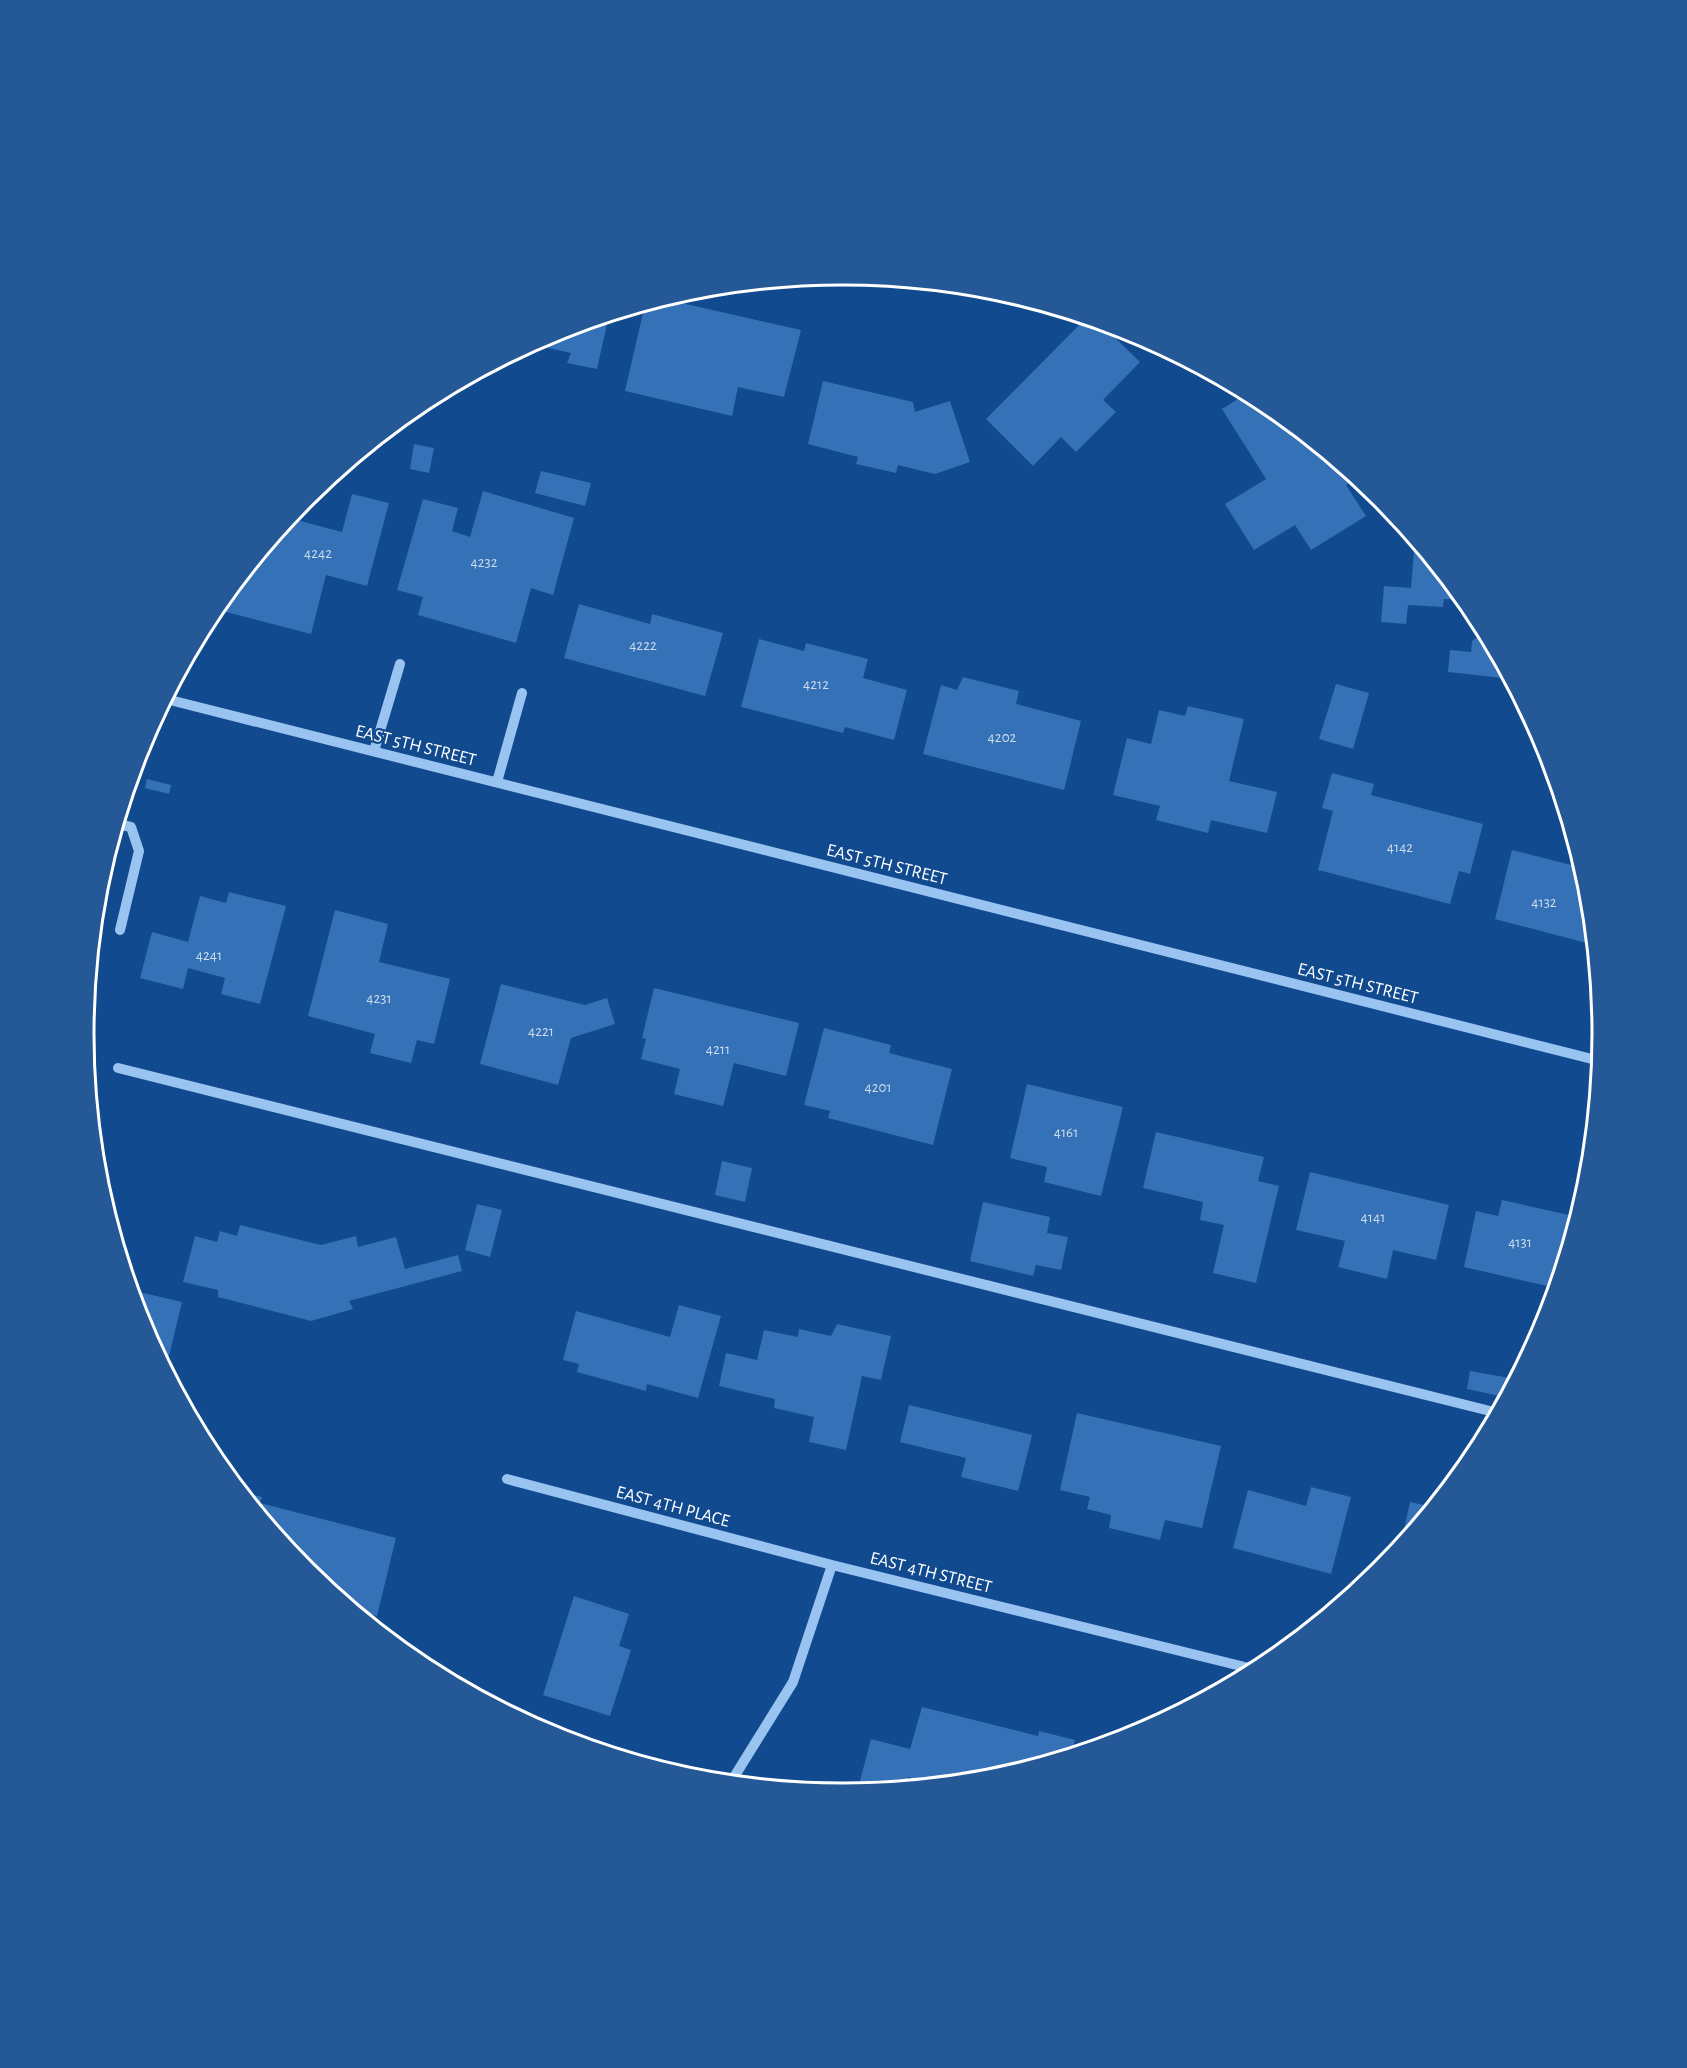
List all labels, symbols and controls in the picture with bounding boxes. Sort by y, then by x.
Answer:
house number: 4242 [304,546,332,561]
house number: 4232 [470,555,498,570]
house number: 4222 [629,638,657,653]
house number: 4212 [803,677,829,692]
street label: EAST 5TH STREET [353,722,478,770]
house number: 4202 [988,730,1017,745]
house number: 4142 [1387,840,1413,855]
street label: EAST 5TH STREET [824,841,949,889]
house number: 4132 [1531,895,1557,910]
house number: 4241 [196,948,222,963]
street label: EAST 5TH STREET [1295,960,1420,1008]
house number: 4231 [366,991,392,1006]
house number: 4221 [528,1024,554,1039]
house number: 4211 [706,1042,730,1057]
house number: 4201 [864,1080,892,1095]
house number: 4161 [1054,1125,1078,1140]
house number: 4141 [1361,1210,1385,1225]
house number: 4131 [1508,1235,1532,1250]
street label: EAST 4TH PLACE [614,1483,732,1531]
street label: EAST 4TH STREET [868,1549,994,1597]

